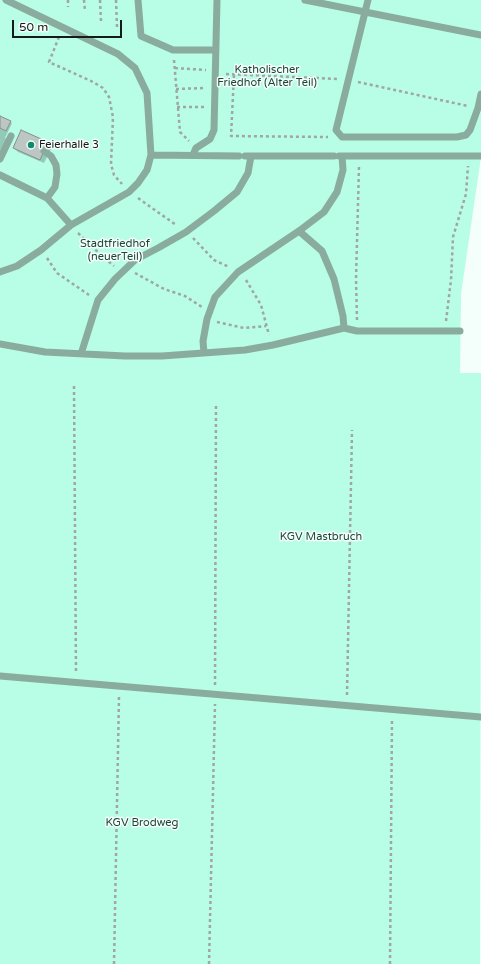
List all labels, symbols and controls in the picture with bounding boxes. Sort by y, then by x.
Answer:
scale bar [14,12,124,38]
text: 50 m [19,20,48,34]
park label: Katholischer Friedhof (Alter Teil) [217,63,317,89]
place label: Feierhalle 3 [39,138,99,152]
marker: Feierhalle 3 [26,140,36,150]
park label: Stadtfriedhof (neuerTeil) [80,237,150,263]
park label: KGV Mastbruch [280,530,362,544]
park label: KGV Brodweg [106,816,178,830]

